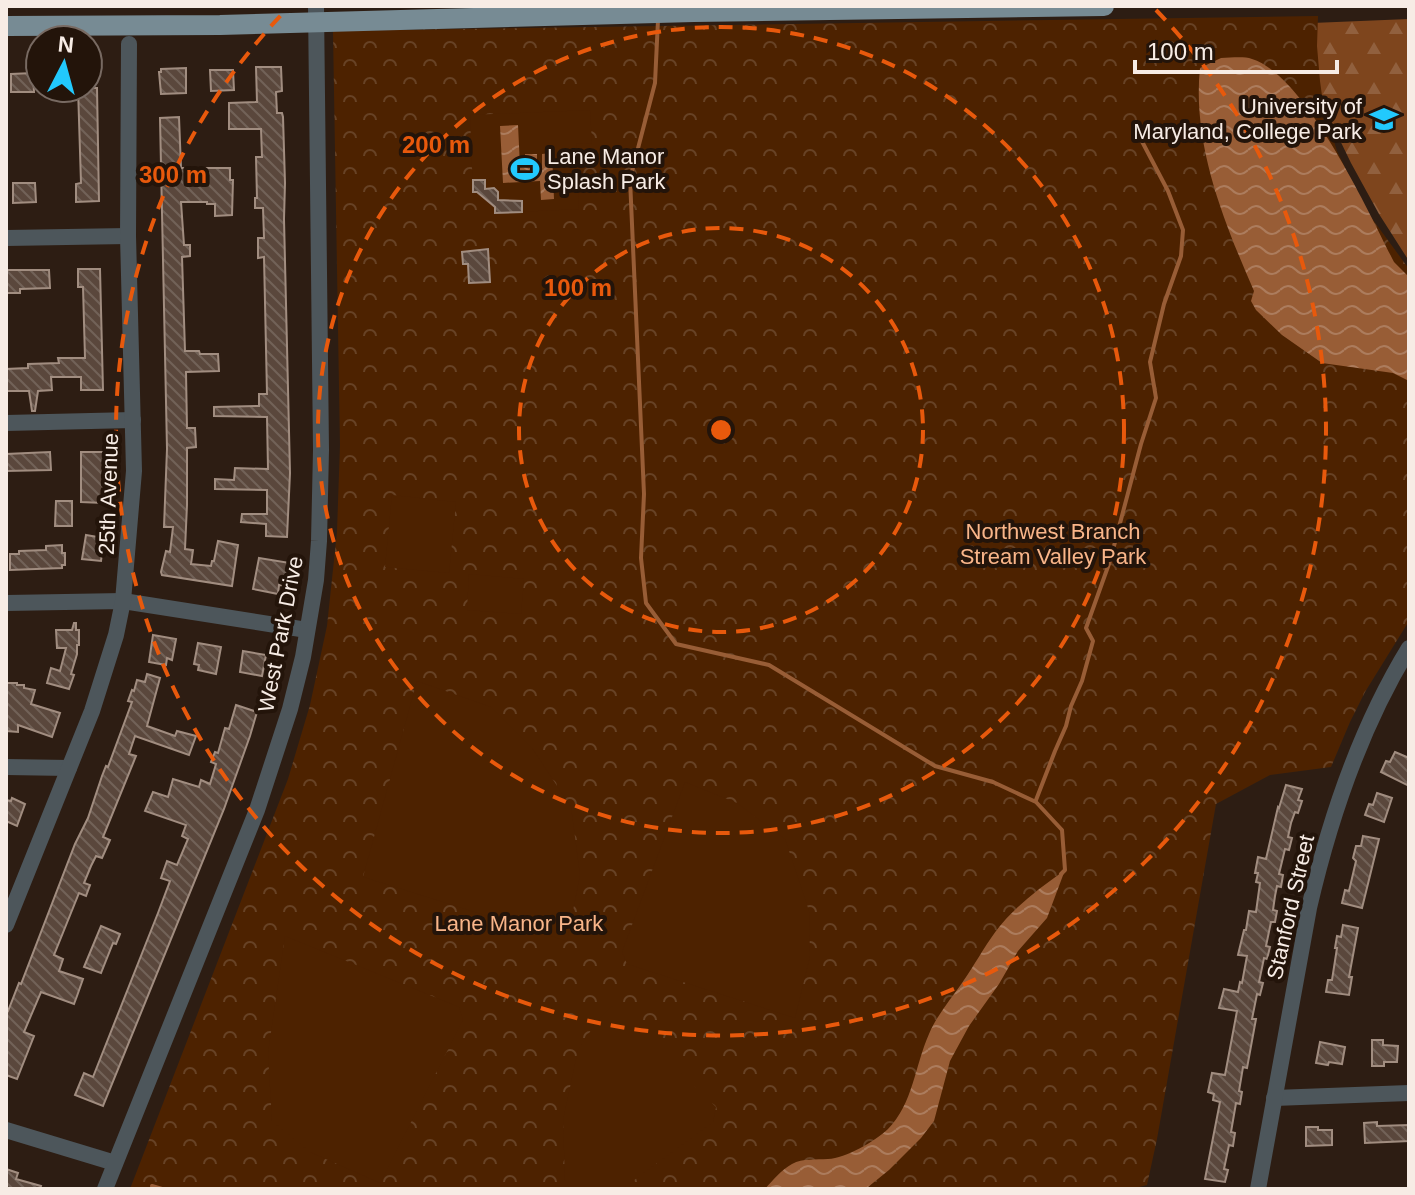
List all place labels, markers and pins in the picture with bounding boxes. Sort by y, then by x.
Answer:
place label: University of Maryland, College Park [1133,94,1363,144]
school or university icon: University of Maryland, College Park [1369,104,1399,134]
place label: Lane Manor Splash Park [547,144,667,194]
sports icon: Lane Manor Splash Park [510,154,540,184]
centre of rings [707,416,735,444]

